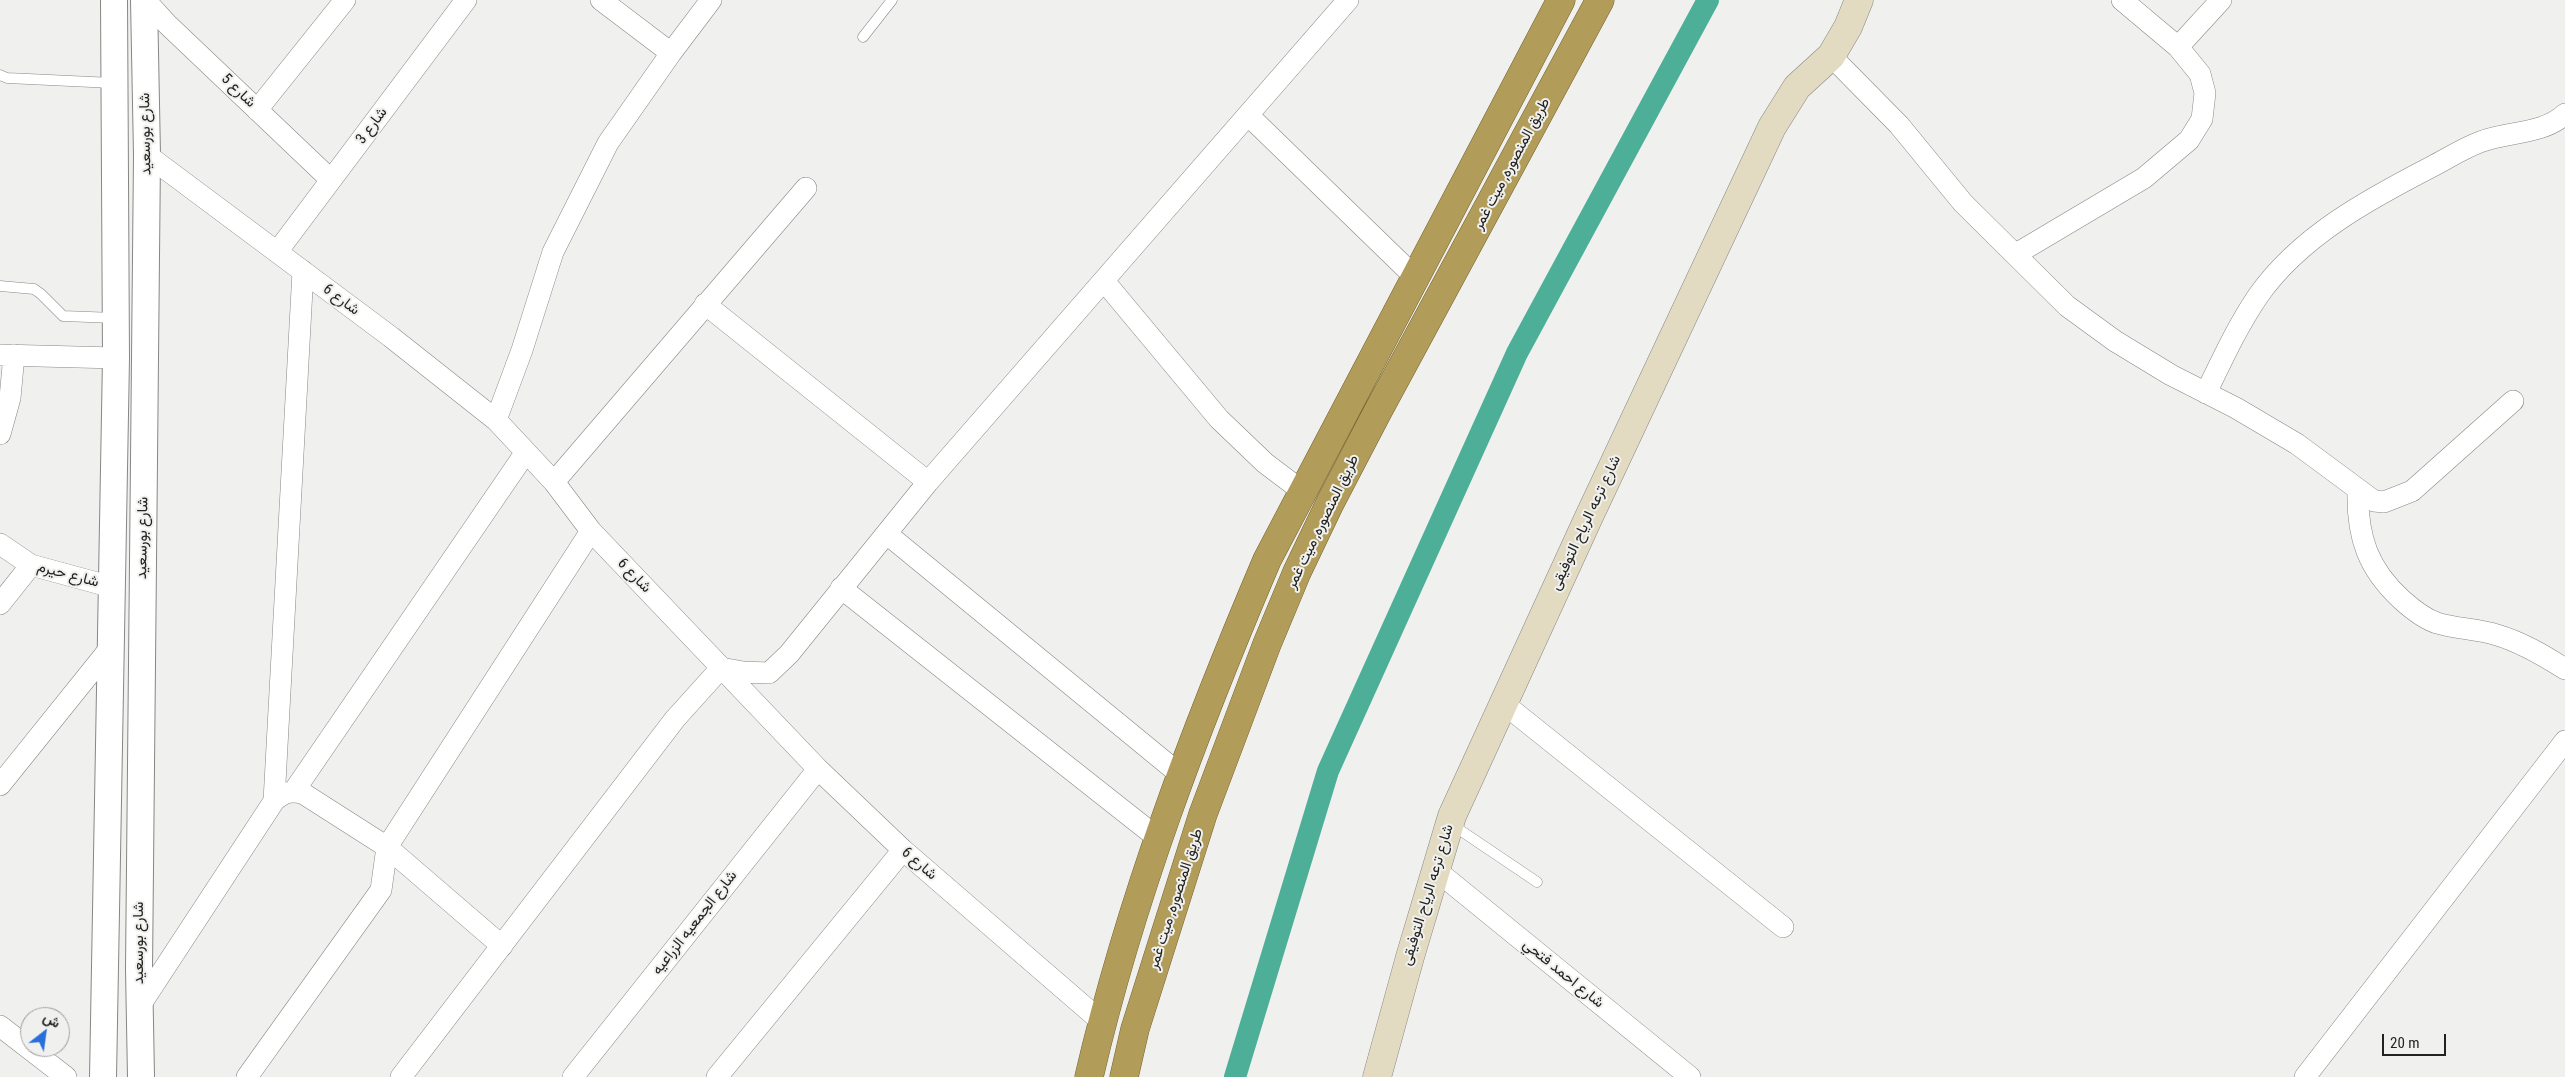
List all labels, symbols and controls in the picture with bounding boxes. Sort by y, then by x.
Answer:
street label: شارع 5 [217,70,259,112]
street label: شارع بورسعيد [136,93,156,175]
street label: طريق المنصوره, ميت غمر [1470,95,1554,233]
street label: شارع 3 [352,104,392,148]
street label: شارع 6 [319,280,363,320]
street label: طريق المنصوره, ميت غمر [1283,452,1363,592]
street label: شارع ترعه الرياح التوفيقى [1547,453,1625,593]
street label: شارع بورسعيد [133,497,153,579]
street label: شارع 6 [613,555,655,597]
street label: شارع حيرم [35,558,101,592]
street label: شارع ترعه الرياح التوفيقى [1398,822,1458,968]
street label: طريق المنصوره, ميت غمر [1145,826,1207,972]
street label: شارع 6 [898,844,940,884]
street label: شارع الجمعيه الزراعيه [649,867,741,979]
street label: شارع بورسعيد [130,902,148,984]
street label: شارع احمد فتحي [1519,936,1607,1012]
north arrow [20,1007,70,1057]
text: ش [41,1009,63,1031]
scale bar [2385,1024,2449,1056]
text: 20 m [2390,1034,2420,1052]

